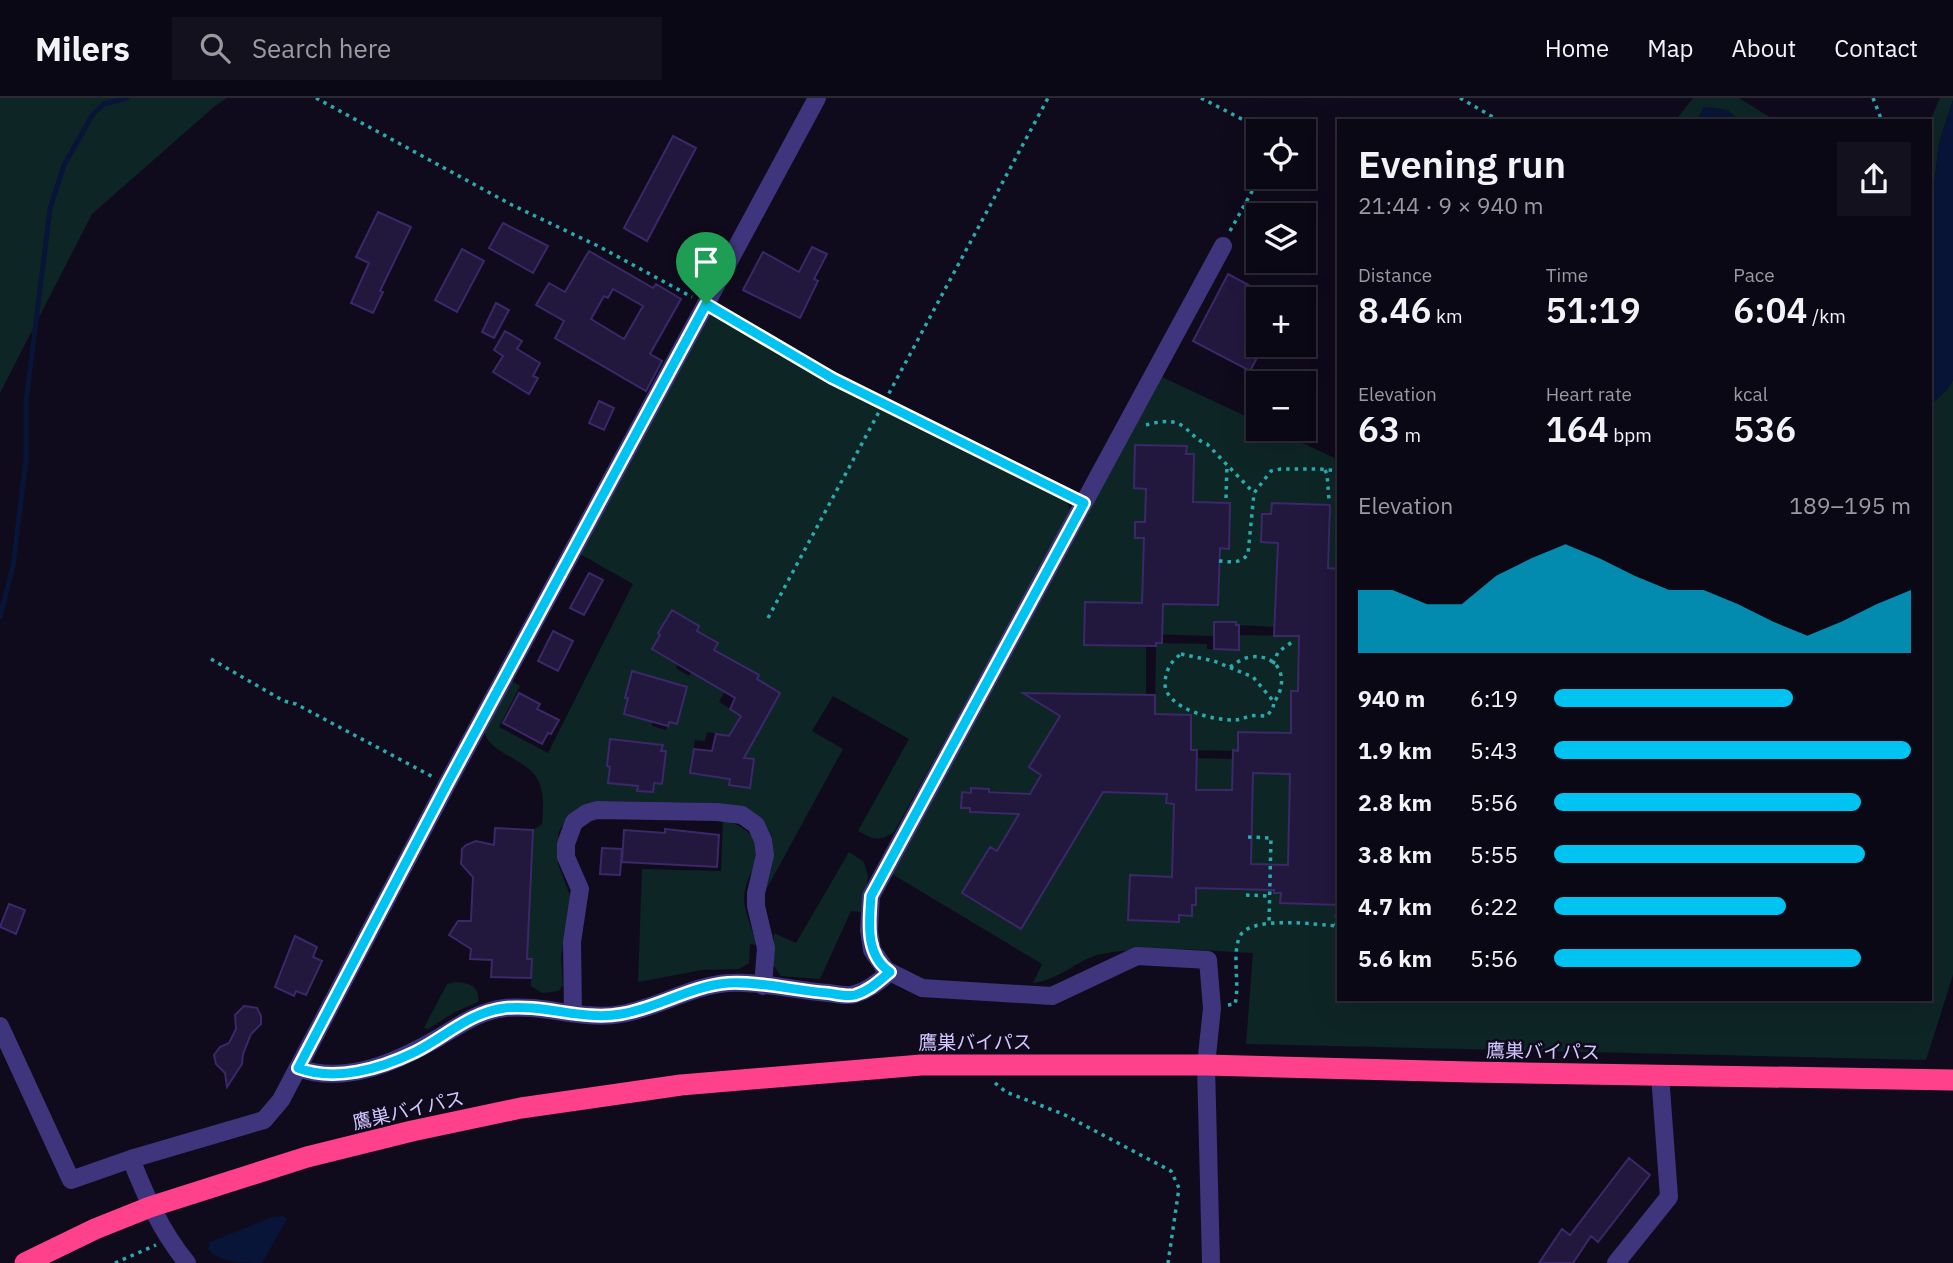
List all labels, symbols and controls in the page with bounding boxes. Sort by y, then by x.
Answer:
search box [172,17,662,80]
text: Milers [35,27,130,70]
icon: search [196,29,234,67]
text: Search here [252,31,391,65]
text: Home [1545,32,1609,64]
text: Map [1647,32,1693,64]
text: About [1731,32,1796,64]
text: Contact [1834,32,1918,64]
map controls [1246,119,1316,441]
button: locate [1246,119,1316,189]
text: Evening run [1358,139,1566,188]
button: share [1837,142,1911,216]
text: 21:44 · 9 × 940 m [1358,190,1544,220]
button: layers [1246,203,1316,273]
pin [676,232,736,304]
icon: arrive [687,243,725,281]
text: Distance [1358,263,1432,287]
text: Time [1546,263,1588,287]
text: Pace [1733,263,1775,287]
button: + [1246,287,1316,357]
text: 8.46 [1358,287,1431,333]
text: 51:19 [1546,287,1641,333]
text: 6:04 [1733,287,1808,333]
text: km [1431,304,1463,328]
text: /km [1808,304,1846,328]
button: − [1246,371,1316,441]
text: Elevation [1358,382,1437,406]
text: Heart rate [1546,382,1632,406]
text: kcal [1733,382,1768,406]
text: 63 [1358,406,1400,452]
text: 164 [1546,406,1609,452]
text: 536 [1733,406,1796,452]
text: m [1400,423,1421,447]
text: bpm [1609,423,1652,447]
text: Elevation [1358,490,1453,520]
text: 189–195 m [1789,490,1911,520]
text: 940 m [1358,683,1425,713]
text: 6:19 [1470,683,1518,713]
text: 1.9 km [1358,735,1432,765]
text: 5:43 [1470,735,1518,765]
text: 2.8 km [1358,787,1432,817]
text: 5:56 [1470,787,1518,817]
text: 3.8 km [1358,839,1432,869]
text: 5:55 [1470,839,1518,869]
text: 4.7 km [1358,891,1432,921]
text: 6:22 [1470,891,1518,921]
text: 5.6 km [1358,943,1432,973]
text: 5:56 [1470,943,1518,973]
street label: 鷹巣バイパス [918,1030,1032,1054]
street label: 鷹巣バイパス [1486,1038,1600,1064]
street label: 鷹巣バイパス [350,1086,466,1134]

